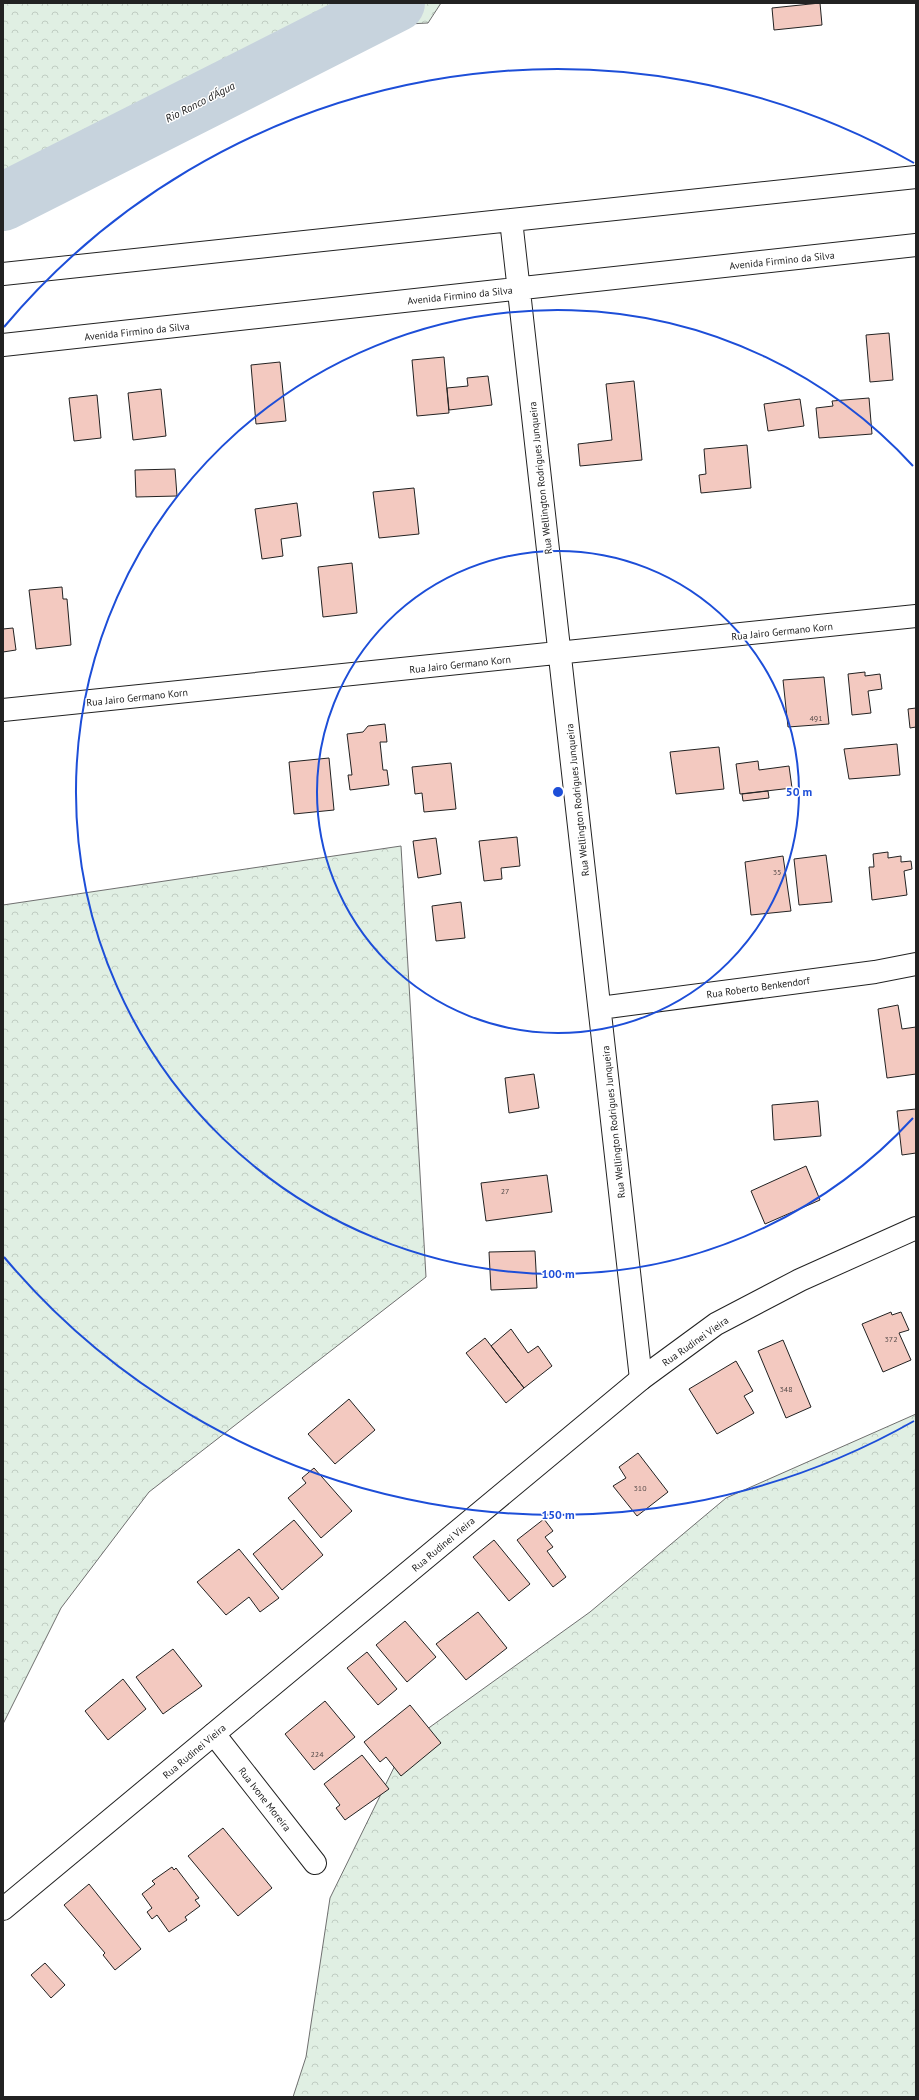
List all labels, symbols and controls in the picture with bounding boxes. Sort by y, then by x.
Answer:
water label: Rio Ronco d'Água [163,78,238,126]
street label: Avenida Firmino da Silva [729,249,835,272]
street label: Avenida Firmino da Silva [407,284,513,307]
street label: Avenida Firmino da Silva [84,320,190,343]
street label: Rua Wellington Rodrigues Junqueira [526,401,555,555]
street label: Rua Jairo Germano Korn [731,620,833,643]
street label: Rua Jairo Germano Korn [409,653,511,676]
street label: Rua Jairo Germano Korn [86,686,188,709]
house number: 491 [809,713,823,723]
street label: Rua Wellington Rodrigues Junqueira [563,723,592,877]
text: 50 m [786,784,812,799]
centre of rings [551,785,565,799]
house number: 35 [773,867,781,877]
street label: Rua Roberto Benkendorf [706,974,811,1001]
street label: Rua Wellington Rodrigues Junqueira [599,1045,628,1199]
house number: 27 [501,1186,509,1196]
text: 100 m [541,1266,575,1281]
street label: Rua Rudinei Vieira [660,1314,731,1369]
house number: 372 [884,1334,898,1344]
house number: 348 [779,1384,793,1394]
house number: 310 [633,1483,647,1493]
text: 150 m [541,1507,575,1522]
street label: Rua Rudinei Vieira [409,1514,478,1575]
street label: Rua Rudinei Vieira [160,1721,229,1782]
house number: 224 [310,1749,324,1759]
street label: Rua Ivone Moreira [236,1765,294,1834]

